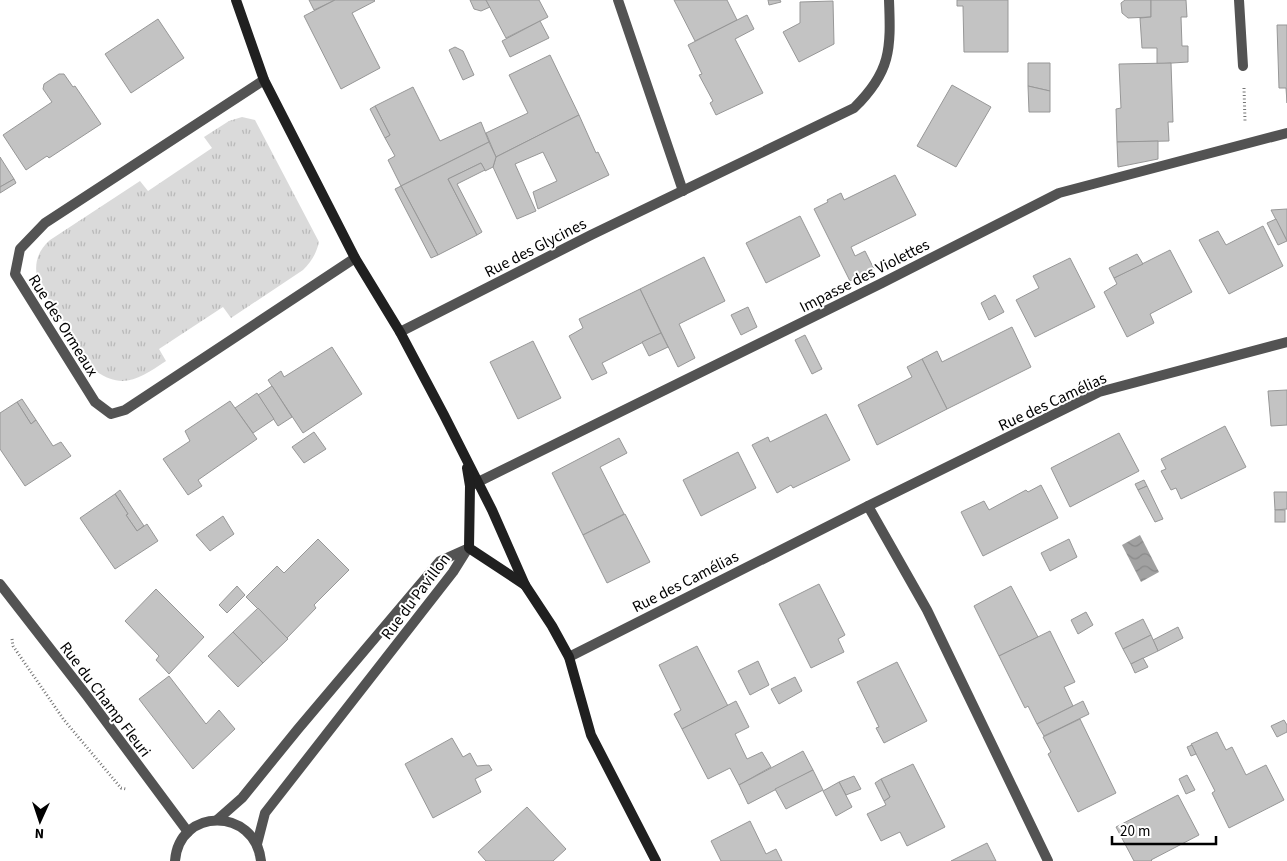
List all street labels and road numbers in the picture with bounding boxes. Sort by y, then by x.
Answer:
street label: Rue des Glycines [481,213,590,283]
street label: Impasse des Violettes [796,233,933,318]
street label: Rue des Ormeaux [23,270,103,381]
street label: Rue des Camélias [995,367,1110,437]
street label: Rue des Camélias [628,545,743,618]
street label: Rue du Pavillon [376,549,456,644]
street label: Rue du Champ Fleuri [55,637,156,762]

